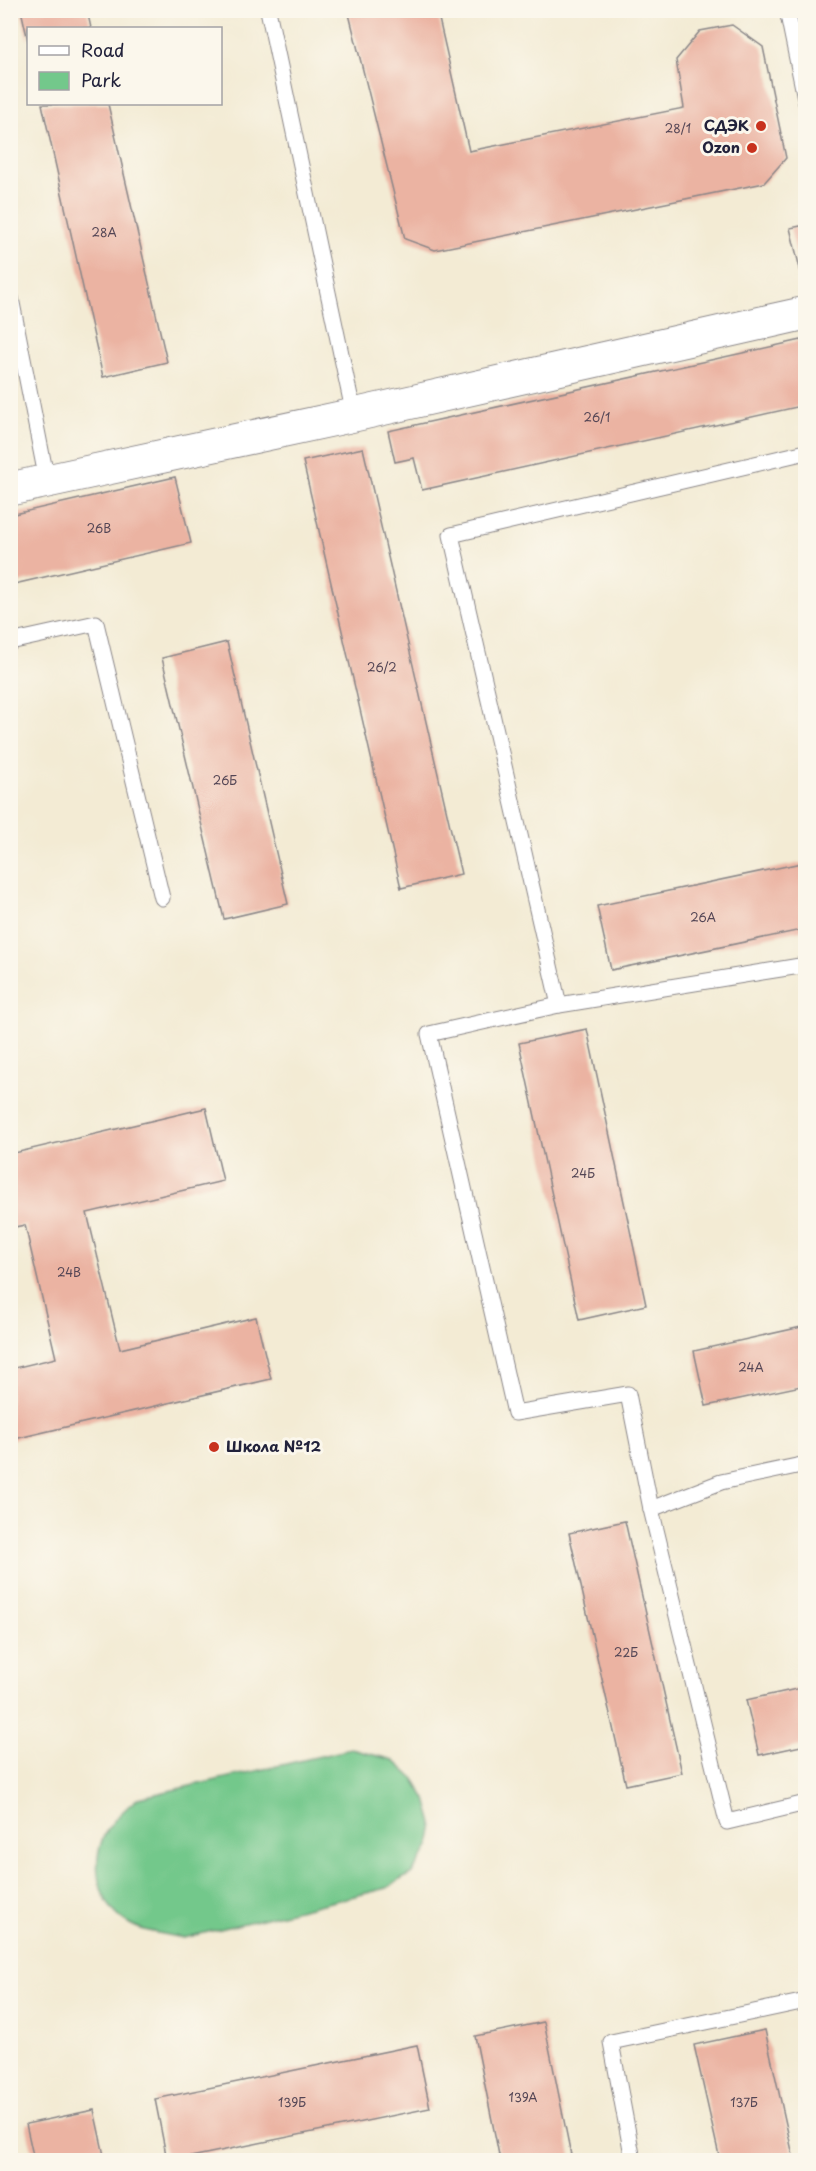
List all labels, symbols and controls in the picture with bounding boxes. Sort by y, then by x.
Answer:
legend [27,27,222,105]
text: Road [81,36,125,63]
text: Park [81,66,121,93]
place label: СДЭК [704,113,749,136]
house number: 28/1 [665,119,691,137]
marker: СДЭК [754,119,768,133]
place label: Ozon [702,135,740,158]
marker: Ozon [745,141,759,155]
house number: 28А [91,223,117,241]
house number: 26/1 [584,408,610,426]
house number: 26В [87,519,111,537]
house number: 26/2 [367,658,397,676]
house number: 26Б [213,771,237,789]
house number: 26А [690,908,716,926]
house number: 24Б [571,1164,595,1182]
house number: 24В [57,1263,81,1281]
house number: 24А [738,1358,764,1376]
place label: Школа №12 [226,1434,321,1457]
marker: Школа №12 [207,1440,221,1454]
house number: 22Б [614,1643,638,1661]
house number: 139А [509,2088,537,2106]
house number: 139Б [278,2093,306,2111]
house number: 137Б [730,2093,758,2111]

